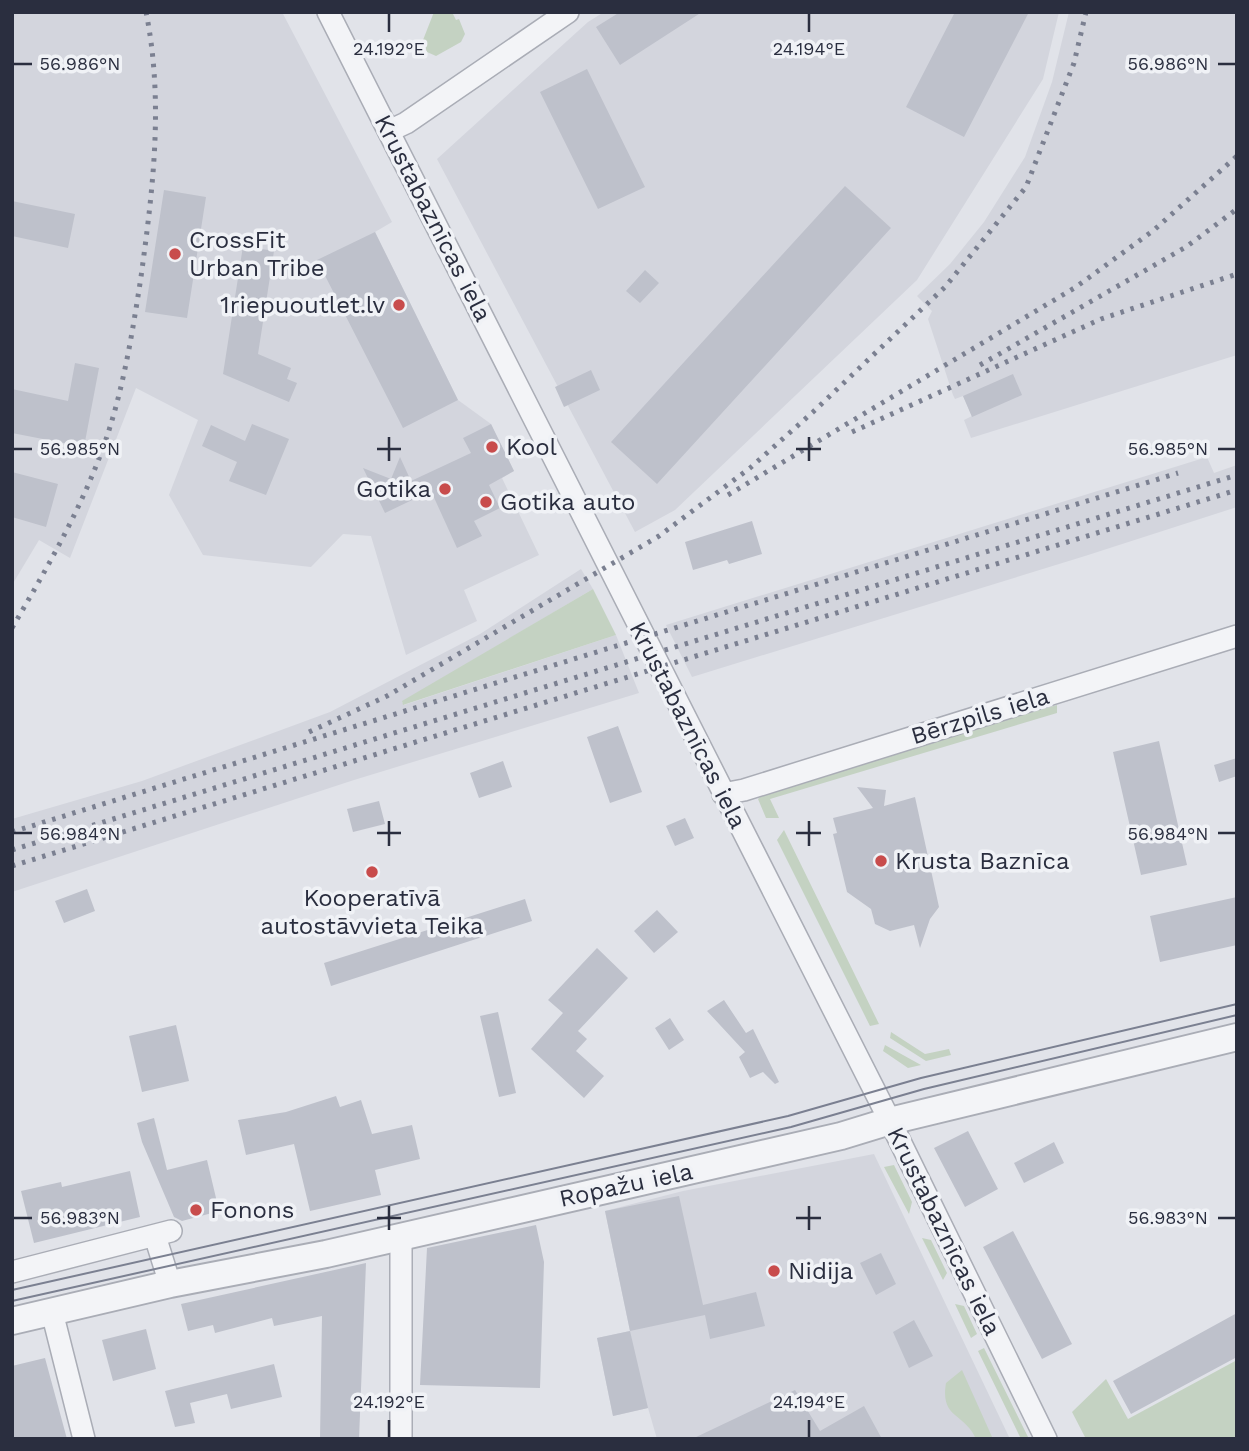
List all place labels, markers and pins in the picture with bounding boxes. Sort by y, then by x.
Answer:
place label: CrossFit Urban Tribe [189,226,325,282]
marker: CrossFit Urban Tribe [167,246,183,262]
place label: 1riepuoutlet.lv [220,291,386,319]
marker: 1riepuoutlet.lv [391,297,407,313]
place label: Kool [506,433,558,461]
marker: Kool [484,439,500,455]
place label: Gotika [356,475,431,503]
marker: Gotika [437,481,453,497]
place label: Gotika auto [500,488,635,516]
marker: Gotika auto [478,494,494,510]
place label: Krusta Baznīca [895,847,1070,875]
marker: Krusta Baznīca [873,853,889,869]
marker: Kooperatīvā autostāvvieta Teika [364,864,380,880]
place label: Kooperatīvā autostāvvieta Teika [260,884,484,940]
place label: Fonons [210,1196,294,1224]
marker: Fonons [188,1202,204,1218]
place label: Nidija [788,1257,853,1285]
marker: Nidija [766,1263,782,1279]

